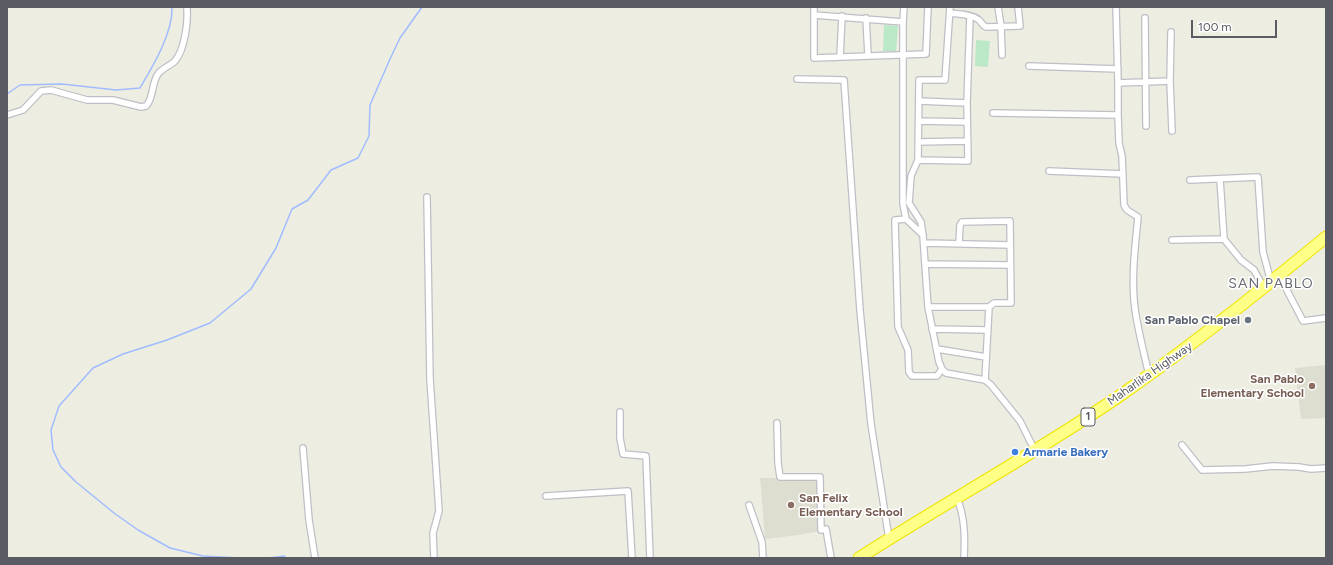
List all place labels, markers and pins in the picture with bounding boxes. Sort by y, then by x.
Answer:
place label: San Pablo Chapel [1144,313,1240,327]
marker: San Pablo Chapel [1243,315,1253,325]
place label: San Pablo Elementary School [1200,372,1304,400]
marker: San Pablo Elementary School [1307,381,1317,391]
place label: Armarie Bakery [1023,445,1108,459]
marker: Armarie Bakery [1010,447,1020,457]
place label: San Felix Elementary School [799,491,903,519]
marker: San Felix Elementary School [786,500,796,510]

